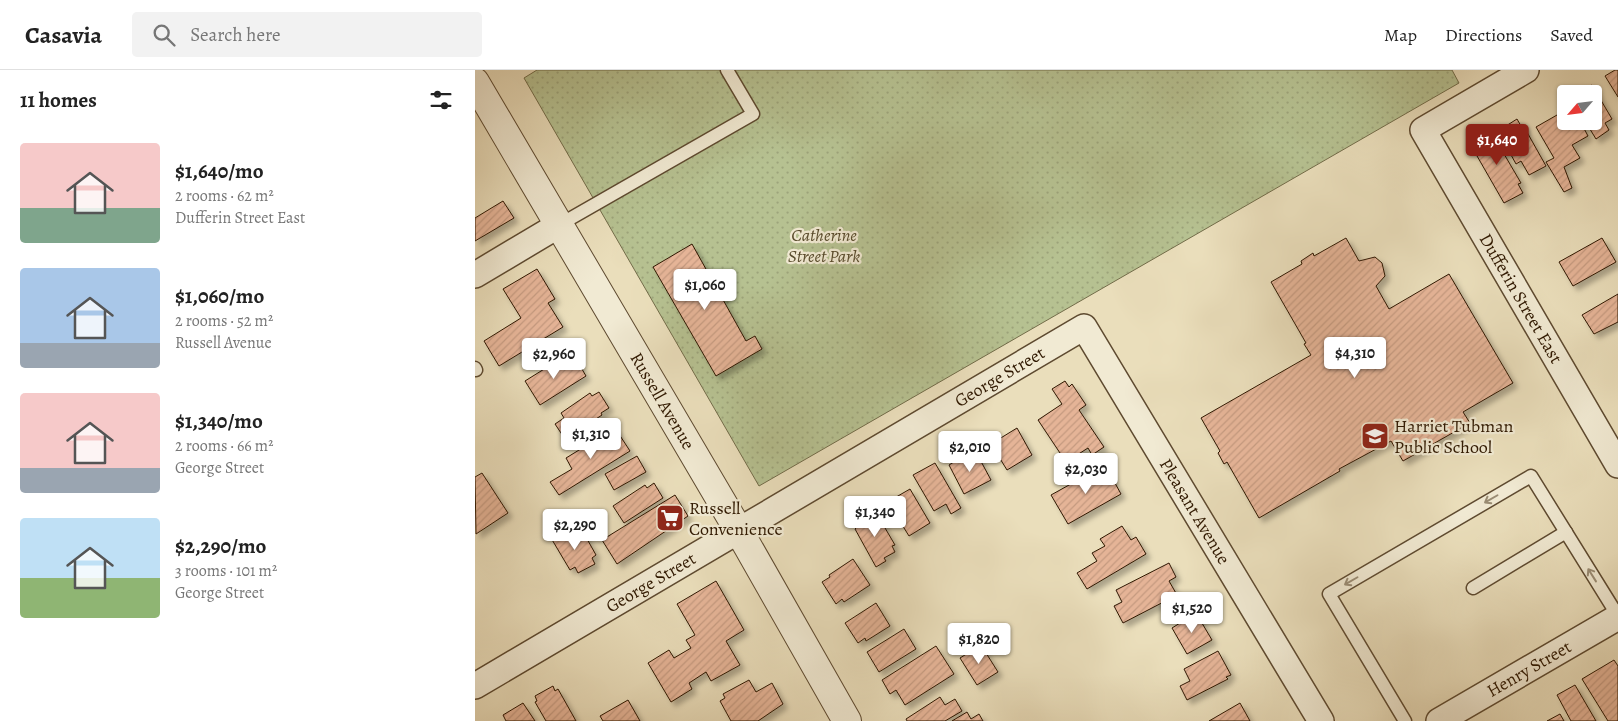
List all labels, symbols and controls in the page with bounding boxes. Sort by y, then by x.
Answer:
search box [132,12,482,57]
text: Casavia [25,19,102,51]
icon: search [150,21,178,49]
text: Search here [190,22,281,48]
text: Map [1384,23,1417,47]
text: Directions [1445,23,1522,47]
text: Saved [1550,23,1593,47]
north arrow [1557,85,1603,130]
map controls [1557,85,1602,130]
text: 11 homes [20,86,97,114]
icon: filters [427,86,455,114]
pin: $1,640 [1456,124,1538,166]
text: $1,640 [1477,129,1517,151]
text: $1,640/mo [175,157,264,185]
icon: home [60,163,120,223]
text: 2 rooms · 62 m² [175,185,274,207]
text: Dufferin Street East [175,207,305,229]
park label: Catherine Street Park [788,223,860,268]
street label: Dufferin Street East [1474,229,1568,368]
pin: $1,060 [664,268,746,311]
text: $1,060 [684,274,726,296]
text: $1,060/mo [175,282,264,310]
icon: home [60,288,120,348]
text: 2 rooms · 52 m² [175,310,273,332]
text: Russell Avenue [175,332,272,354]
pin: $4,310 [1314,336,1396,379]
pin: $2,960 [513,338,595,380]
street label: George Street [950,341,1049,413]
text: $4,310 [1335,342,1375,364]
text: $2,960 [533,343,575,365]
street label: Russell Avenue [625,348,700,454]
text: $1,340/mo [175,407,263,435]
icon: home [60,413,120,473]
place label: Harriet Tubman Public School [1394,414,1514,459]
pin: $1,310 [550,418,632,460]
school or university icon: Harriet Tubman Public School [1360,421,1390,451]
text: $1,310 [572,423,610,445]
pin: $2,010 [929,430,1011,473]
text: 2 rooms · 66 m² [175,435,273,457]
text: $2,010 [949,436,991,458]
pin: $2,030 [1045,452,1127,495]
street label: Pleasant Avenue [1154,454,1236,569]
text: George Street [175,457,264,479]
text: $2,030 [1065,458,1107,480]
one-way arrow [1485,495,1499,505]
place label: Russell Convenience [689,496,782,541]
pin: $1,340 [834,496,916,538]
text: $1,340 [855,501,895,523]
supermarket icon: Russell Convenience [655,503,685,533]
pin: $2,290 [534,508,616,551]
text: $2,290 [554,514,596,536]
text: $2,290/mo [175,532,266,560]
icon: home [60,538,120,598]
street label: George Street [601,546,700,618]
text: 3 rooms · 101 m² [175,560,277,582]
one-way arrow [1587,568,1597,582]
one-way arrow [1344,577,1358,587]
text: George Street [175,582,264,604]
pin: $1,520 [1151,592,1233,634]
text: $1,520 [1172,597,1212,619]
pin: $1,820 [938,622,1020,665]
text: $1,820 [959,628,999,650]
street label: Henry Street [1482,635,1576,703]

